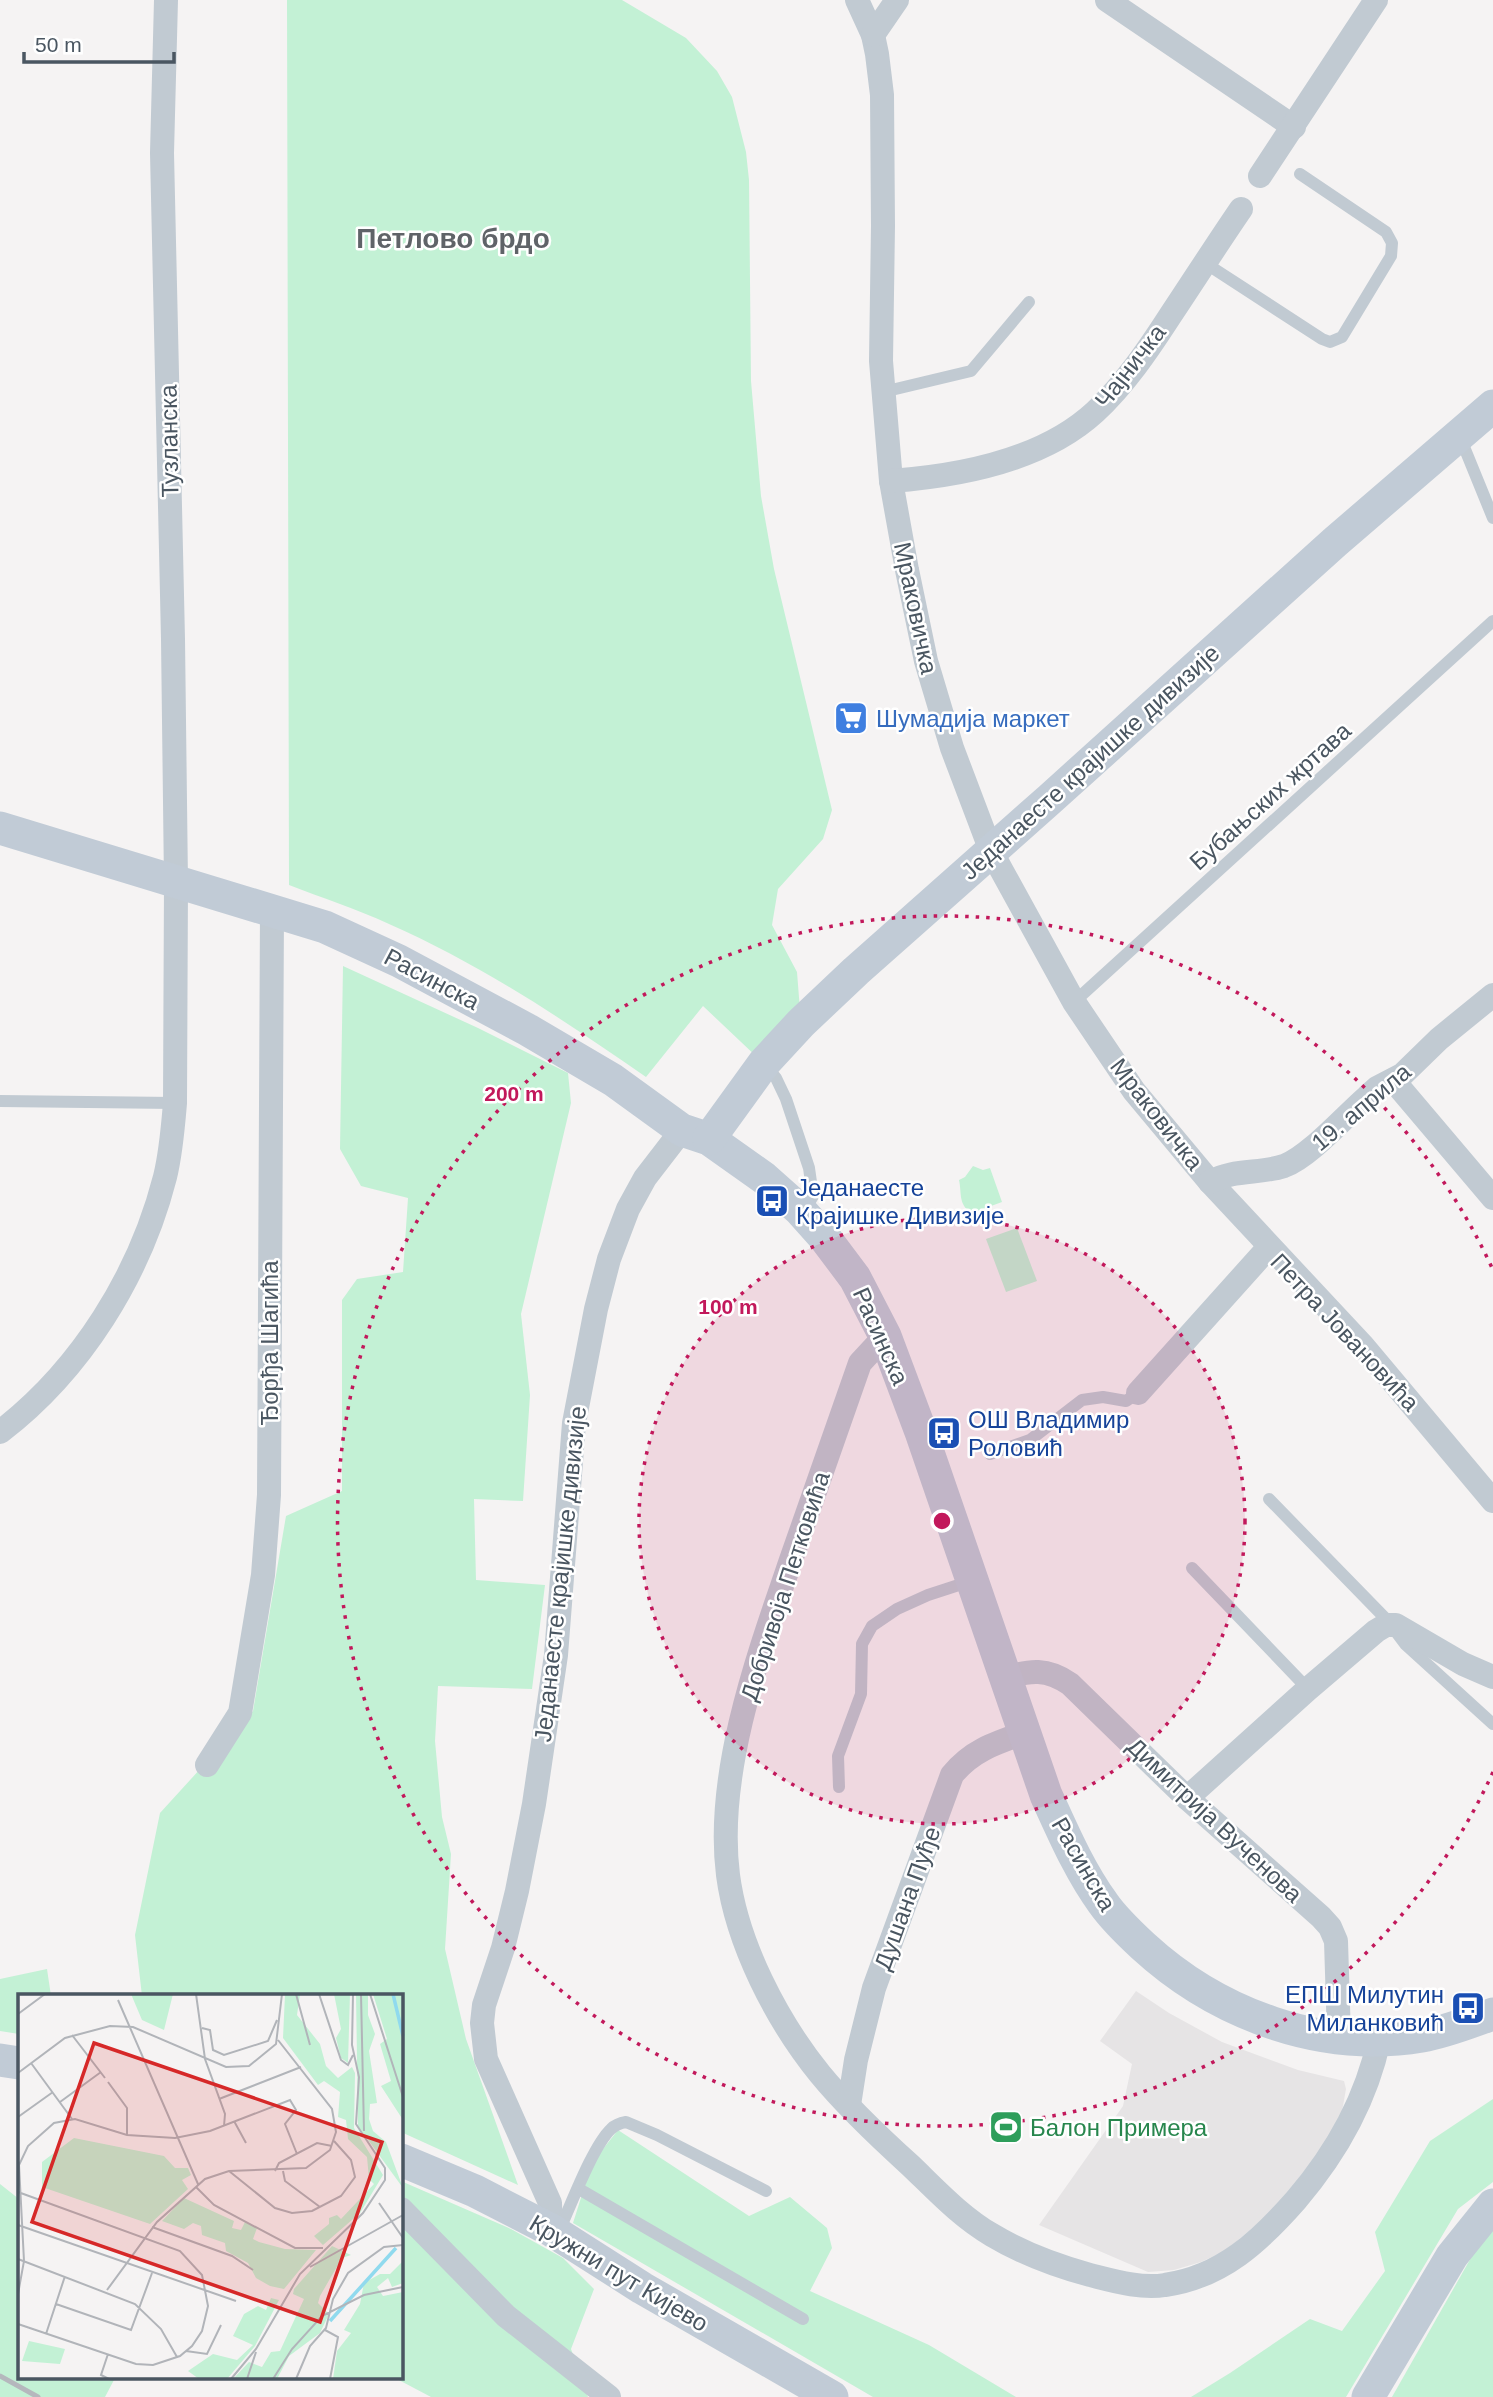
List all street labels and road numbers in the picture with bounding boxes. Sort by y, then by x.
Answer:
street label: Чајничка [1089,318,1171,413]
street label: Тузланска [155,384,183,498]
street label: Мраковичка [889,540,943,677]
street label: Једанаесте крајишке дивизије [956,639,1224,885]
street label: Бубањских жртава [1184,716,1356,875]
street label: Расинска [380,943,485,1016]
street label: Мраковичка [1105,1053,1209,1176]
street label: 19. априла [1306,1058,1416,1156]
street label: Петра Јовановића [1265,1248,1425,1417]
street label: Ђорђа Шагића [256,1260,283,1426]
street label: Расинска [848,1283,915,1389]
street label: Једанаесте крајишке дивизије [529,1405,591,1743]
street label: Добривоја Петковића [735,1467,835,1704]
street label: Димитрија Вученова [1122,1732,1308,1908]
street label: Расинска [1046,1812,1122,1916]
street label: Душана Пуђе [869,1823,945,1973]
street label: Кружни пут Кијево [525,2209,713,2337]

